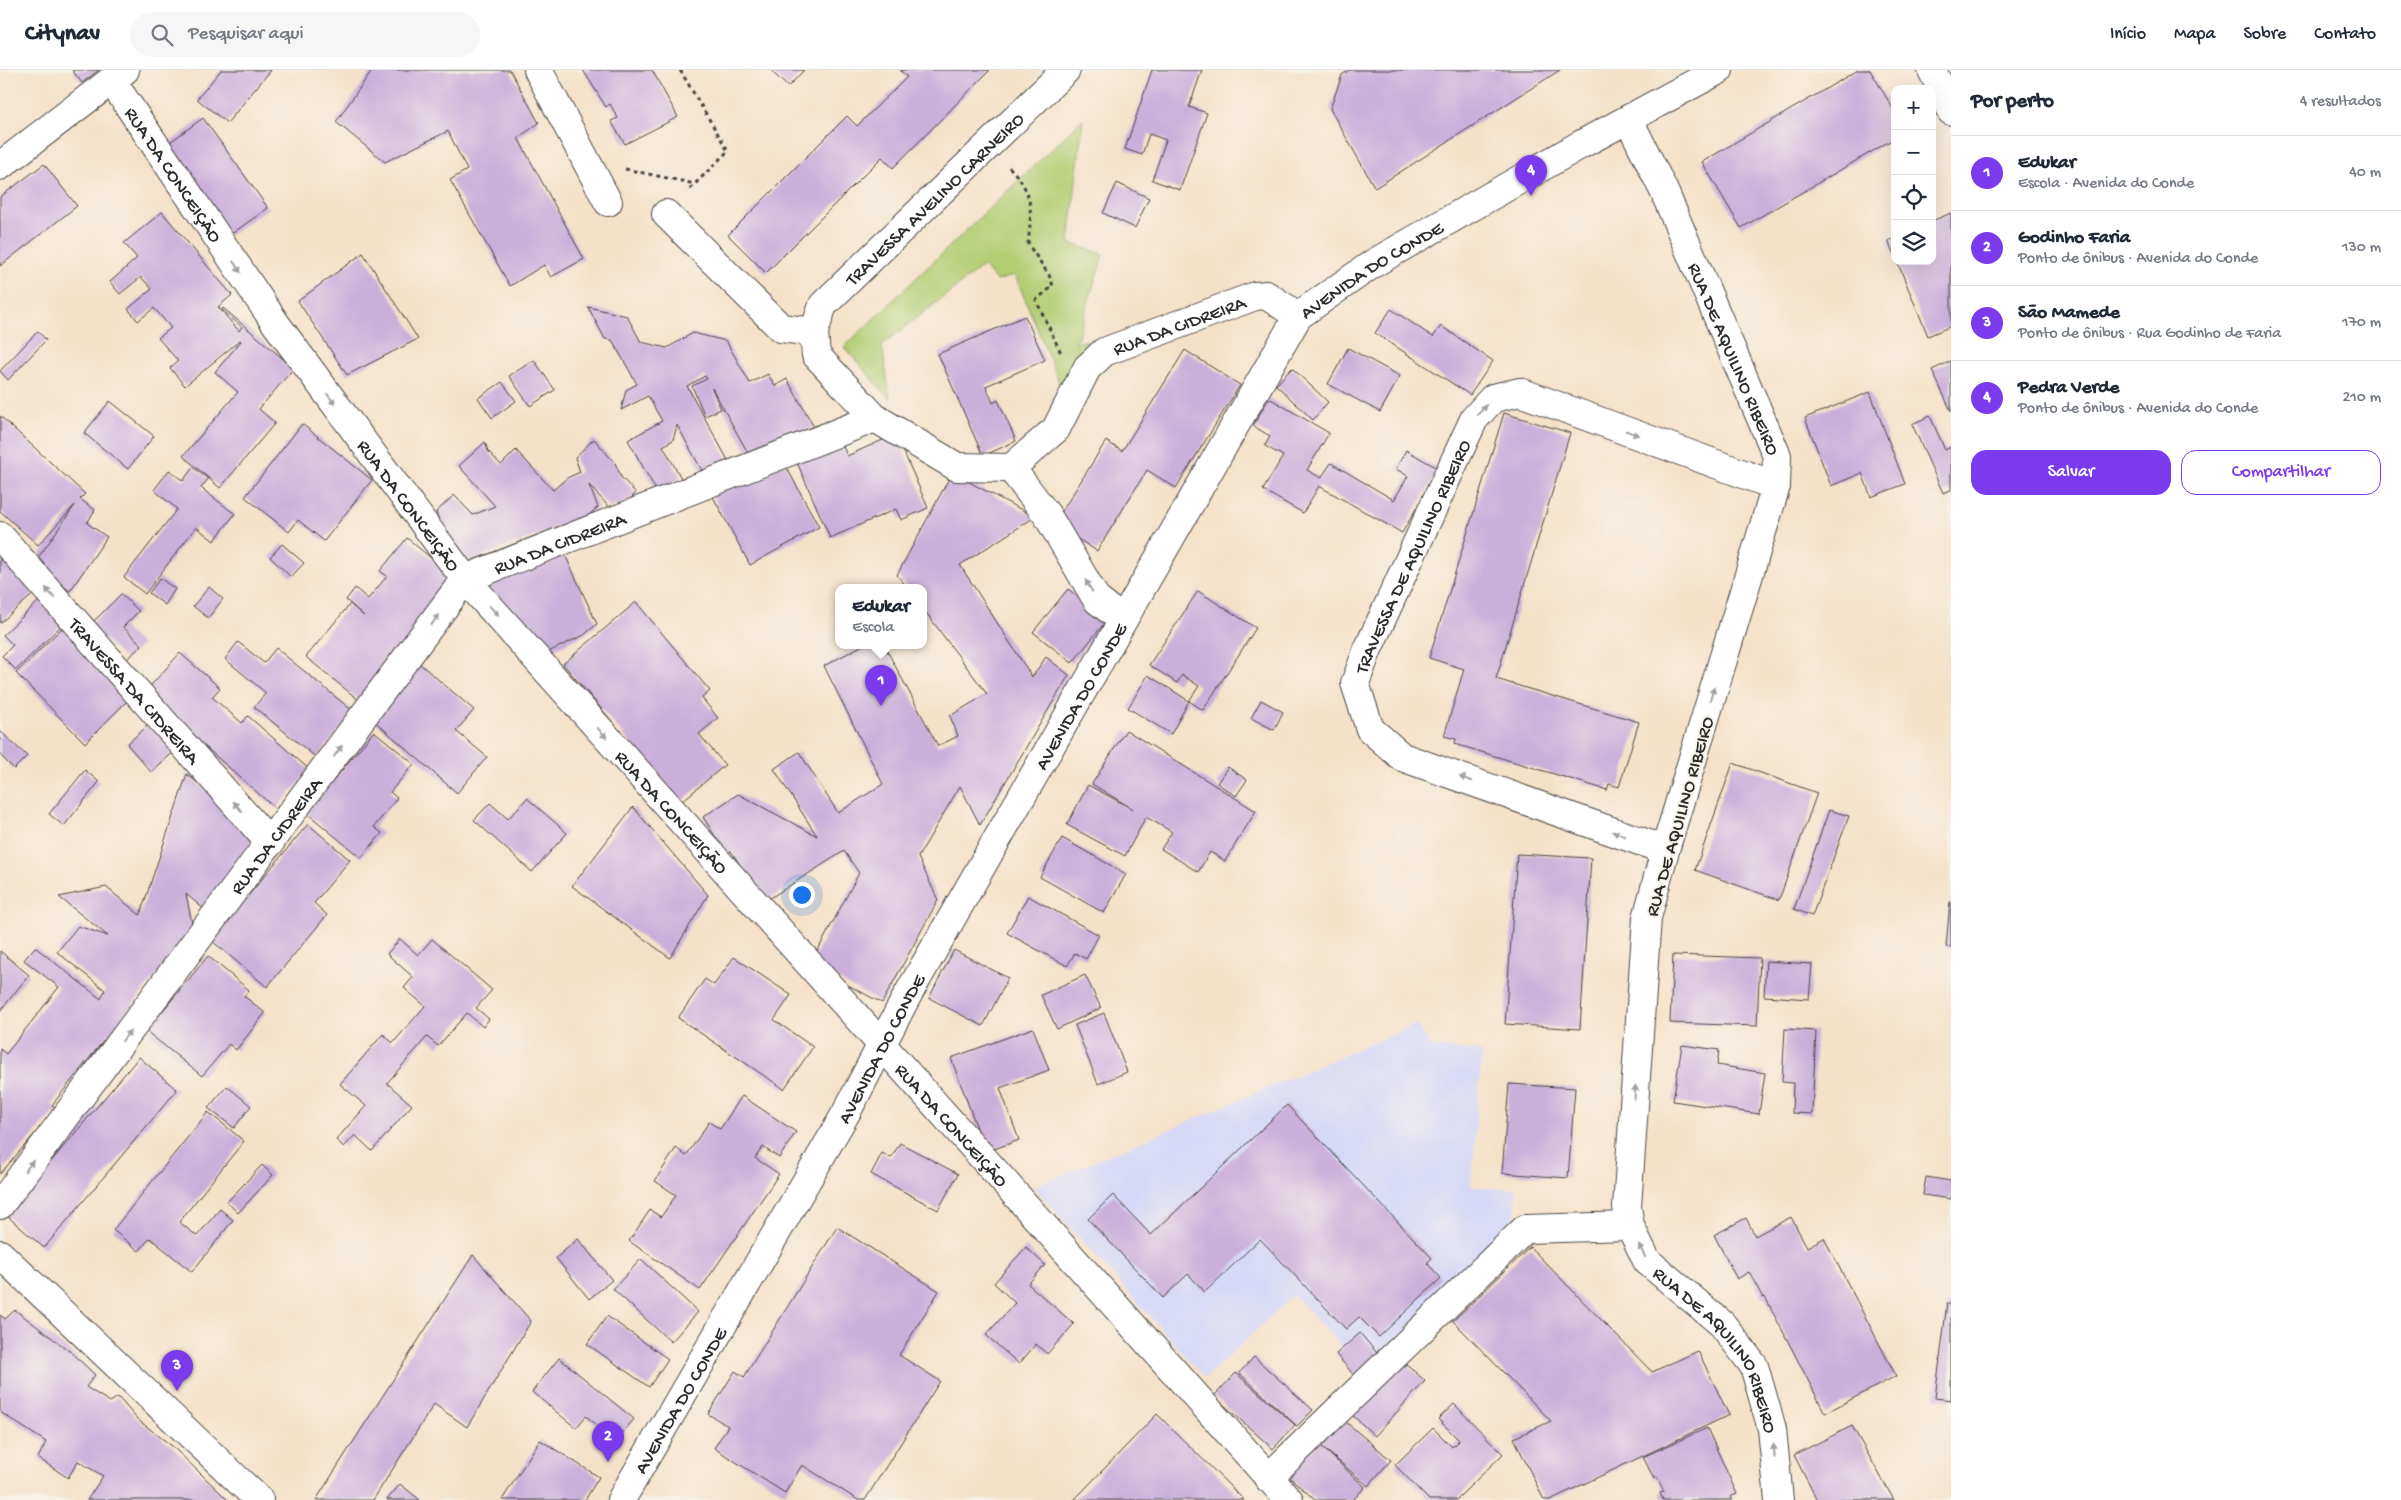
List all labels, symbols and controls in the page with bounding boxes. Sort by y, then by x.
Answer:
search box [130,12,480,57]
text: Citynav [25,20,100,49]
icon: search [148,21,176,49]
text: Pesquisar aqui [188,23,304,46]
text: Início [2110,24,2146,45]
text: Mapa [2174,24,2215,45]
text: Sobre [2243,24,2286,45]
text: Contato [2314,24,2376,45]
map controls [1891,85,1936,265]
button: + [1891,85,1936,130]
text: Por perto [1971,90,2054,115]
text: 4 resultados [2300,93,2381,112]
street label: RUA DA CONCEIÇÃO [118,104,226,248]
street label: TRAVESSA AVELINO CARNEIRO [841,108,1031,293]
button: − [1891,130,1936,175]
text: Edukar [2018,152,2076,175]
pin: 4 [1515,155,1547,196]
text: 1 [1984,164,1990,183]
text: 40 m [2349,164,2381,183]
button: locate [1891,175,1936,220]
text: Escola · Avenida do Conde [2018,175,2194,194]
street label: AVENIDA DO CONDE [1297,217,1449,326]
button: layers [1891,220,1936,265]
text: Godinho Faria [2018,227,2130,250]
text: 2 [1983,239,1991,258]
text: 130 m [2342,239,2381,258]
text: Ponto de ônibus · Avenida do Conde [2018,250,2258,269]
one-way arrow [232,260,242,273]
street label: RUA DE AQUILINO RIBEIRO [1681,260,1783,460]
street label: RUA DA CIDREIRA [1111,292,1251,363]
text: São Mamede [2018,302,2120,325]
text: 3 [1983,314,1991,333]
text: 170 m [2342,314,2381,333]
text: Ponto de ônibus · Rua Godinho de Faria [2018,325,2281,344]
text: Pedra Verde [2018,377,2119,400]
text: 4 [1983,389,1991,408]
text: 210 m [2342,389,2381,408]
one-way arrow [326,392,337,405]
text: Ponto de ônibus · Avenida do Conde [2018,400,2258,419]
one-way arrow [1476,405,1488,417]
one-way arrow [1624,430,1639,437]
street label: RUA DA CONCEIÇÃO [351,436,464,578]
street label: TRAVESSA DE AQUILINO RIBEIRO [1351,436,1478,678]
button: Salvar [1971,450,2171,495]
button: Compartilhar [2181,450,2381,495]
street label: RUA DA CIDREIRA [491,508,631,581]
one-way arrow [1084,580,1093,593]
popup [835,584,927,649]
one-way arrow [44,587,56,599]
text: Edukar [852,596,910,619]
one-way arrow [488,605,499,618]
street label: TRAVESSA DA CIDREIRA [62,614,204,771]
one-way arrow [429,614,440,627]
text: Escola [852,619,894,638]
street label: AVENIDA DO CONDE [1031,619,1134,775]
pin: 1 [865,665,897,706]
one-way arrow [1709,686,1717,701]
street label: RUA DE AQUILINO RIBEIRO [1642,714,1721,920]
one-way arrow [596,726,608,738]
one-way arrow [333,744,343,758]
street label: RUA DA CONCEIÇÃO [609,747,732,881]
street label: RUA DA CIDREIRA [227,773,330,900]
one-way arrow [1458,775,1473,782]
one-way arrow [232,801,244,813]
one-way arrow [1611,830,1626,838]
your location [789,882,815,908]
street label: AVENIDA DO CONDE [834,970,933,1129]
one-way arrow [121,1030,132,1043]
street label: RUA DA CONCEIÇÃO [889,1060,1012,1194]
one-way arrow [1631,1083,1639,1099]
one-way arrow [24,1159,34,1173]
one-way arrow [1638,1243,1646,1258]
street label: RUA DE AQUILINO RIBEIRO [1647,1263,1781,1437]
street label: AVENIDA DO CONDE [631,1323,734,1479]
pin: 3 [161,1350,193,1391]
pin: 2 [592,1421,624,1462]
one-way arrow [1770,1443,1778,1459]

